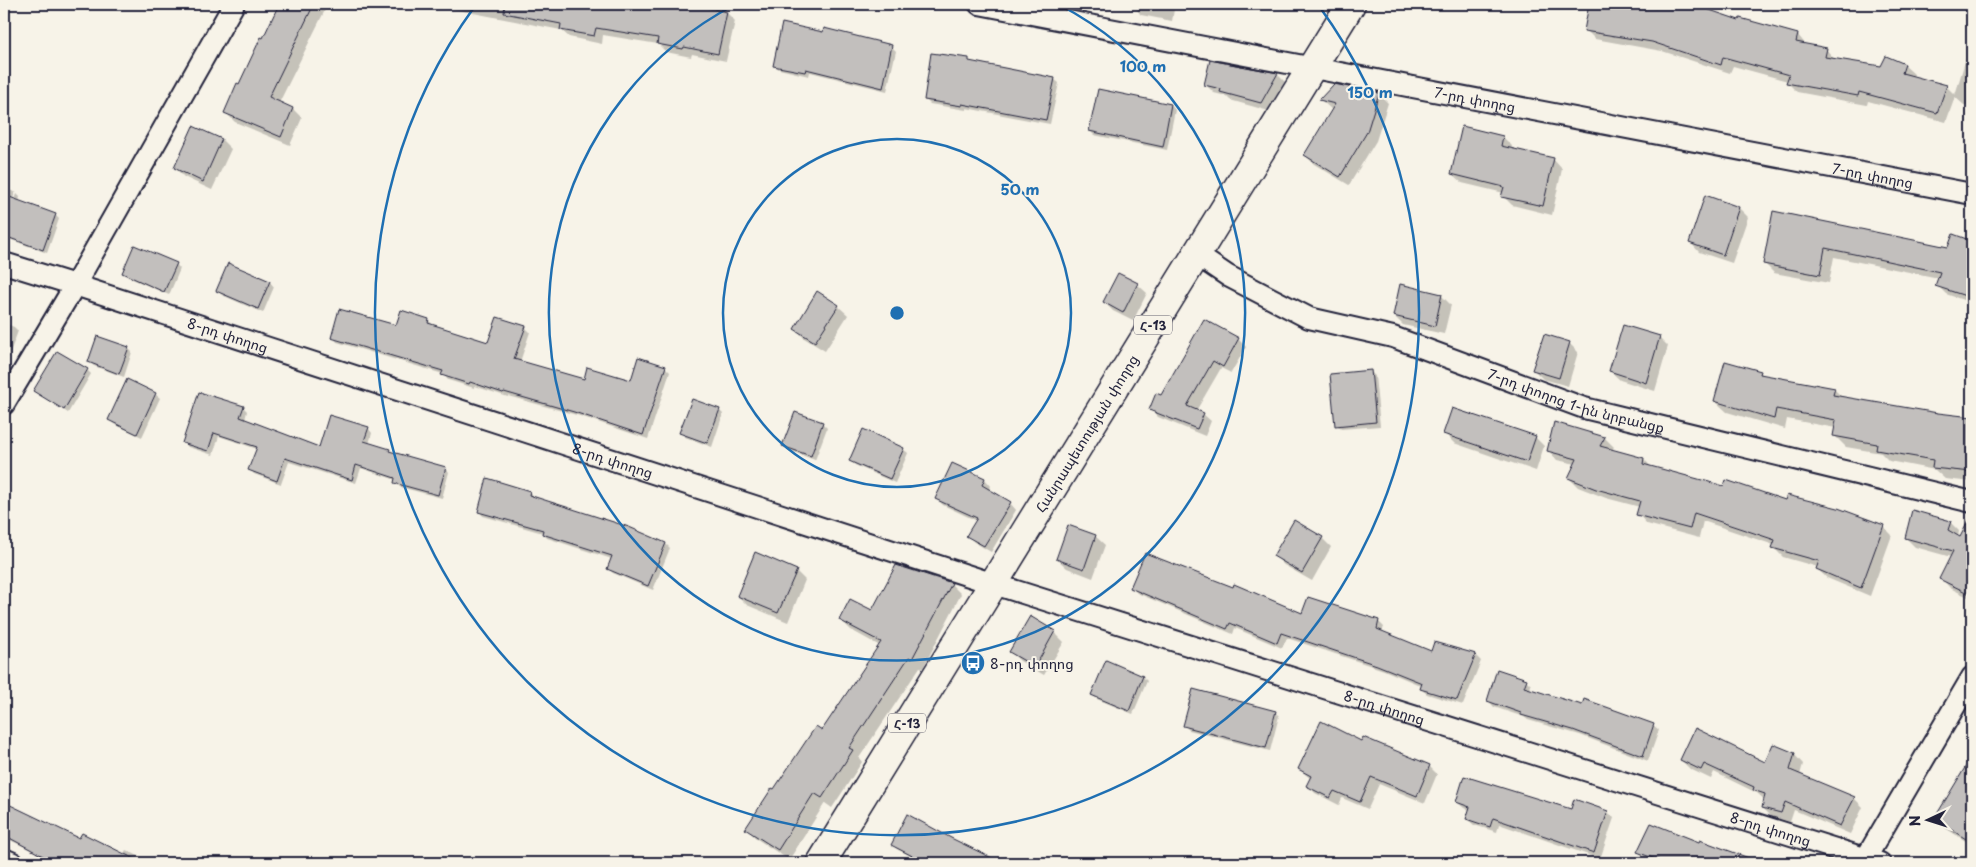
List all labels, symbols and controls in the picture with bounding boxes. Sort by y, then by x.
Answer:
text: 100 m [1120,54,1166,77]
text: 150 m [1347,80,1393,103]
street label: 7-րդ փողոց [1433,81,1517,117]
street label: 7-րդ փողոց [1830,157,1915,193]
text: 50 m [1001,177,1039,200]
centre of rings [888,304,906,322]
street label: 8-րդ փողոց [185,312,271,358]
road number: Հ-13 [1134,316,1172,334]
street label: Հանրապետության փողոց [1029,350,1143,516]
street label: 7-րդ փողոց 1-ին նրբանցք [1485,363,1667,438]
street label: 8-րդ փողոց [570,437,656,483]
bus stop icon: 8-րդ փողոց [960,650,986,676]
place label: 8-րդ փողոց [990,653,1074,674]
street label: 8-րդ փողոց [1341,684,1427,729]
road number: Հ-13 [888,714,926,732]
north arrow [1904,794,1954,844]
street label: 8-րդ փողոց [1728,806,1814,851]
text: N [1904,815,1925,827]

